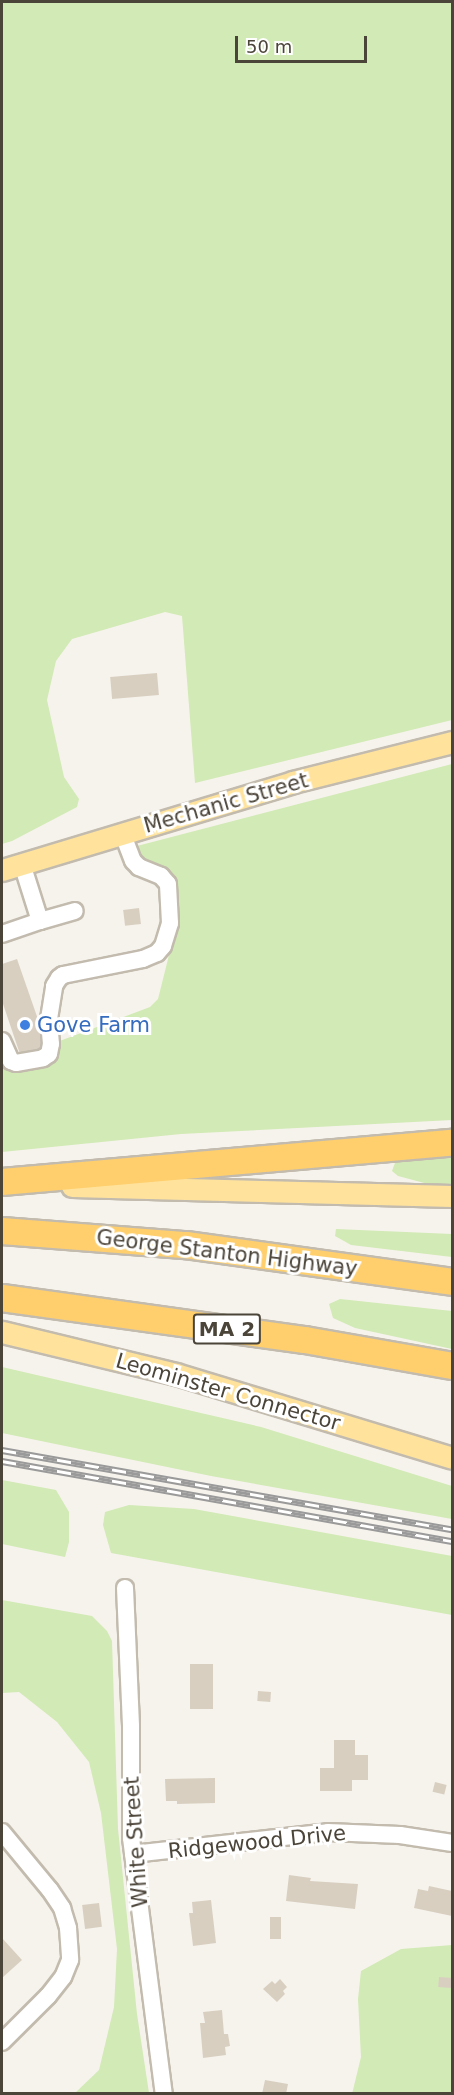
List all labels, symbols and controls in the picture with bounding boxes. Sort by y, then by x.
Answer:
scale bar [238,24,370,62]
text: 50 m [246,36,292,57]
street label: Mechanic Street [141,767,311,839]
place label: Gove Farm [37,1012,150,1038]
marker: Gove Farm [18,1018,32,1032]
street label: George Stanton Highway [95,1224,359,1282]
road number: MA 2 [192,1312,262,1346]
street label: Leominster Connector [113,1348,343,1436]
street label: White Street [119,1776,153,1908]
street label: Ridgewood Drive [167,1820,347,1864]

